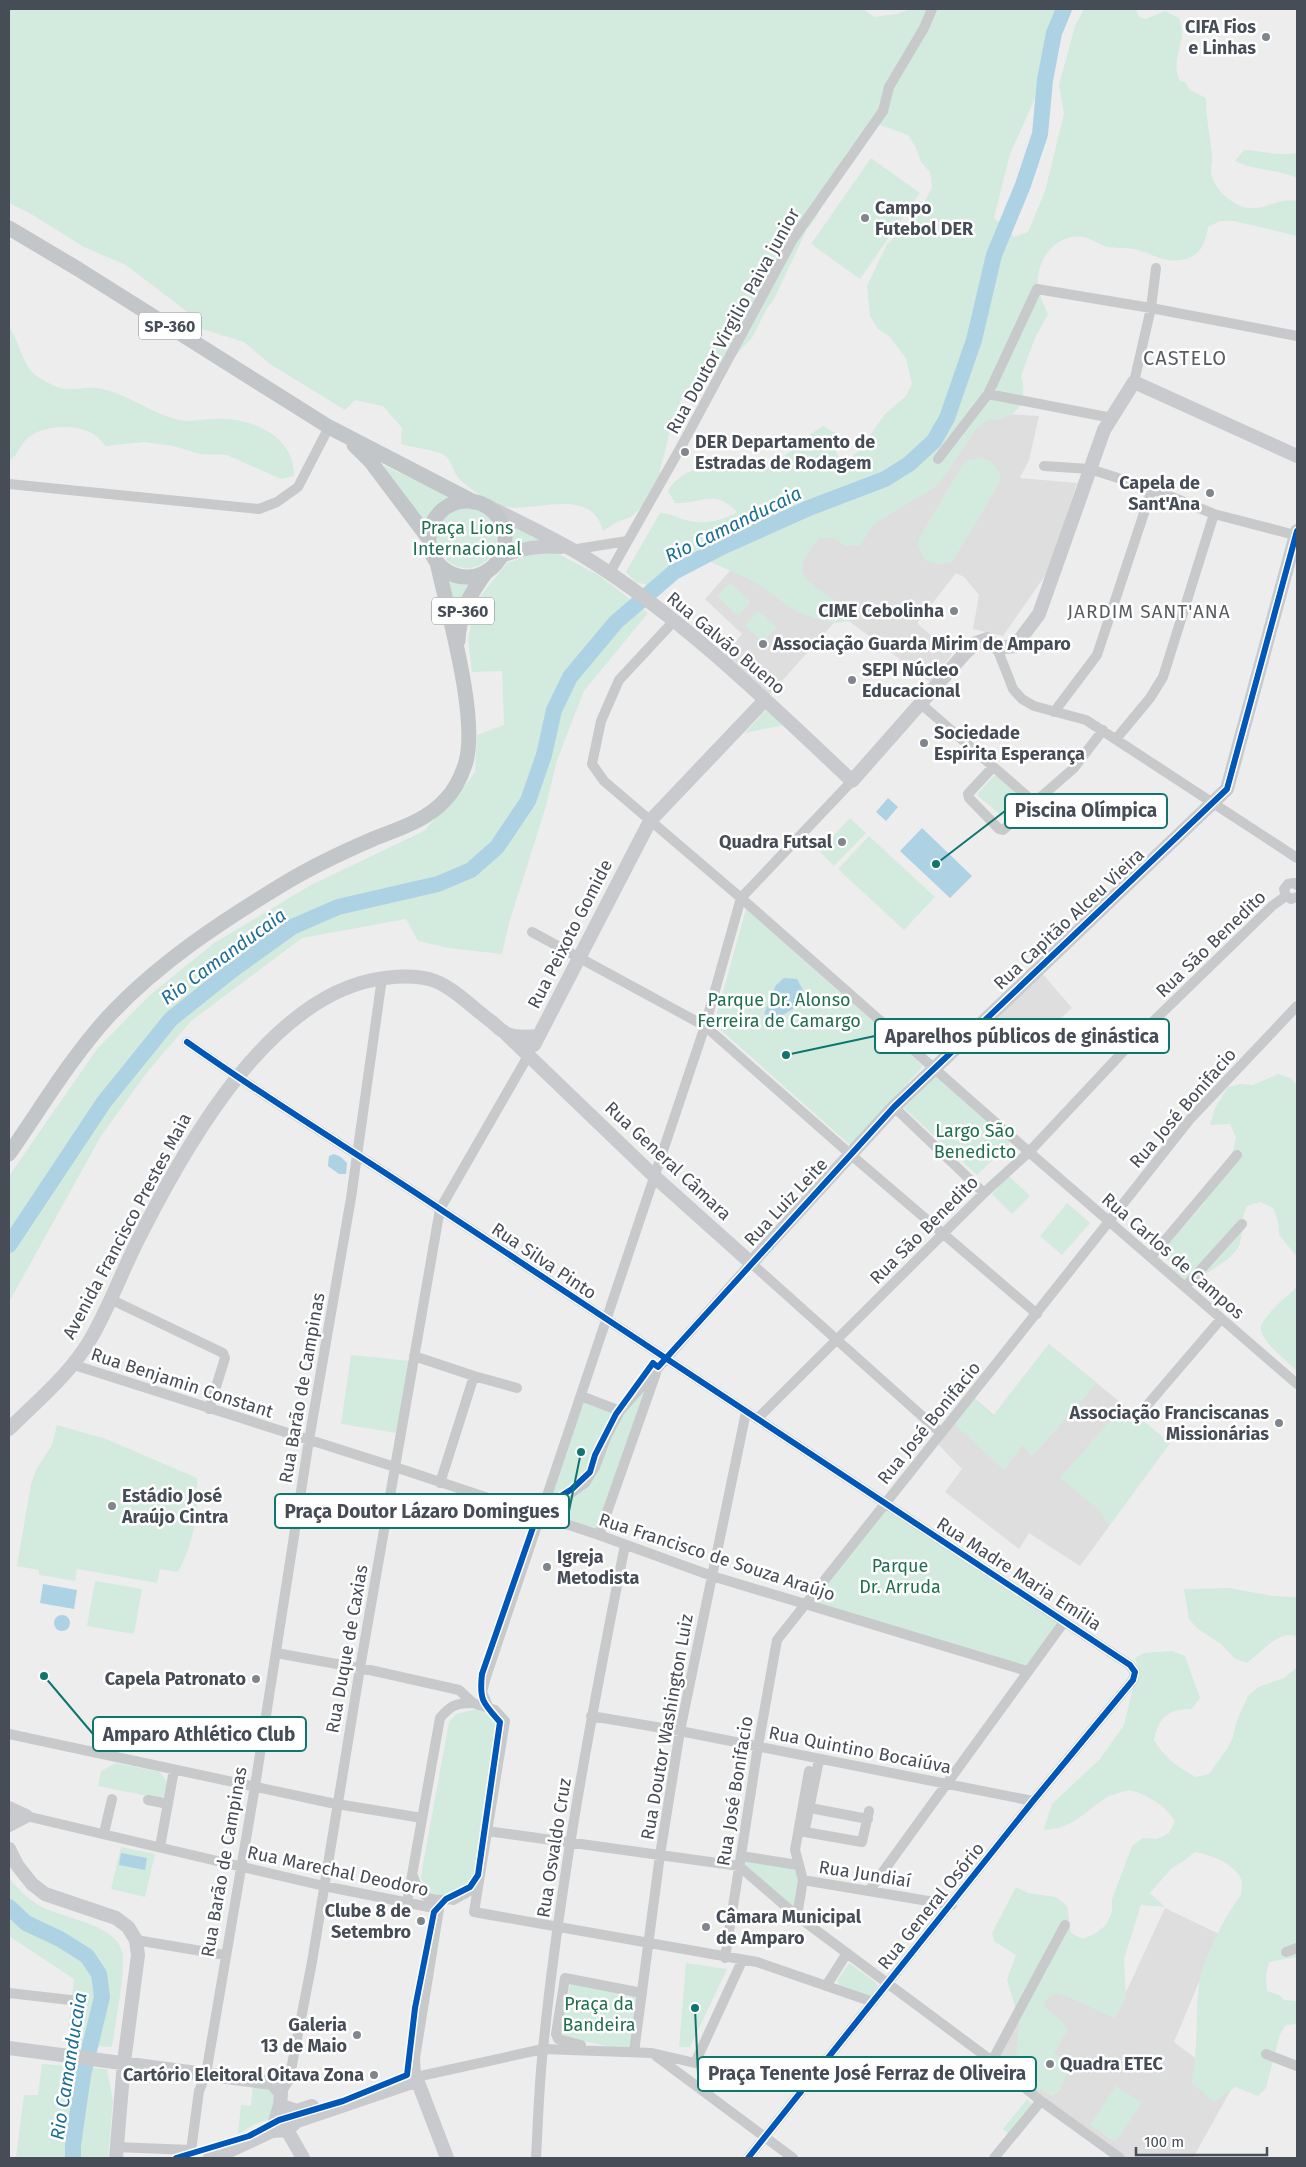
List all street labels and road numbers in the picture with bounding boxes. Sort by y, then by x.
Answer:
street label: Rua Doutor Virgilio Paiva junior [662,204,804,438]
road number: SP-360 [139,312,201,340]
street label: Rua Galvão Bueno [662,587,790,699]
road number: SP-360 [432,598,494,624]
street label: Rua Capitão Alceu Vieira [989,844,1149,994]
street label: Rua Peixoto Gomide [523,856,617,1012]
street label: Rua São Benedito [1151,886,1271,1002]
street label: Rua José Bonifacio [1125,1044,1241,1172]
street label: Rua General Câmara [600,1097,736,1225]
street label: Avenida Francisco Prestes Maia [58,1109,196,1343]
street label: Rua Luiz Leite [740,1153,832,1251]
street label: Rua São Benedito [865,1171,983,1289]
street label: Rua Carlos de Campos [1097,1188,1249,1324]
street label: Rua Silva Pinto [487,1218,601,1304]
street label: Rua Barão de Campinas [274,1291,330,1485]
street label: Rua Benjamin Constant [88,1343,276,1423]
street label: Rua José Bonifacio [873,1357,985,1489]
street label: Rua Francisco de Souza Araújo [596,1508,838,1606]
street label: Rua Madre Maria Emília [932,1512,1106,1636]
street label: Rua Duque de Caxias [321,1563,373,1735]
street label: Rua Doutor Washington Luiz [636,1612,698,1842]
street label: Rua José Bonifacio [712,1714,758,1868]
street label: Rua Quintino Bocaiúva [767,1722,953,1778]
street label: Rua Barão de Campinas [196,1765,252,1959]
street label: Rua Osvaldo Cruz [532,1777,576,1919]
street label: Rua General Osório [873,1838,989,1974]
street label: Rua Marechal Deodoro [245,1841,431,1901]
street label: Rua Jundiaí [817,1856,913,1892]

